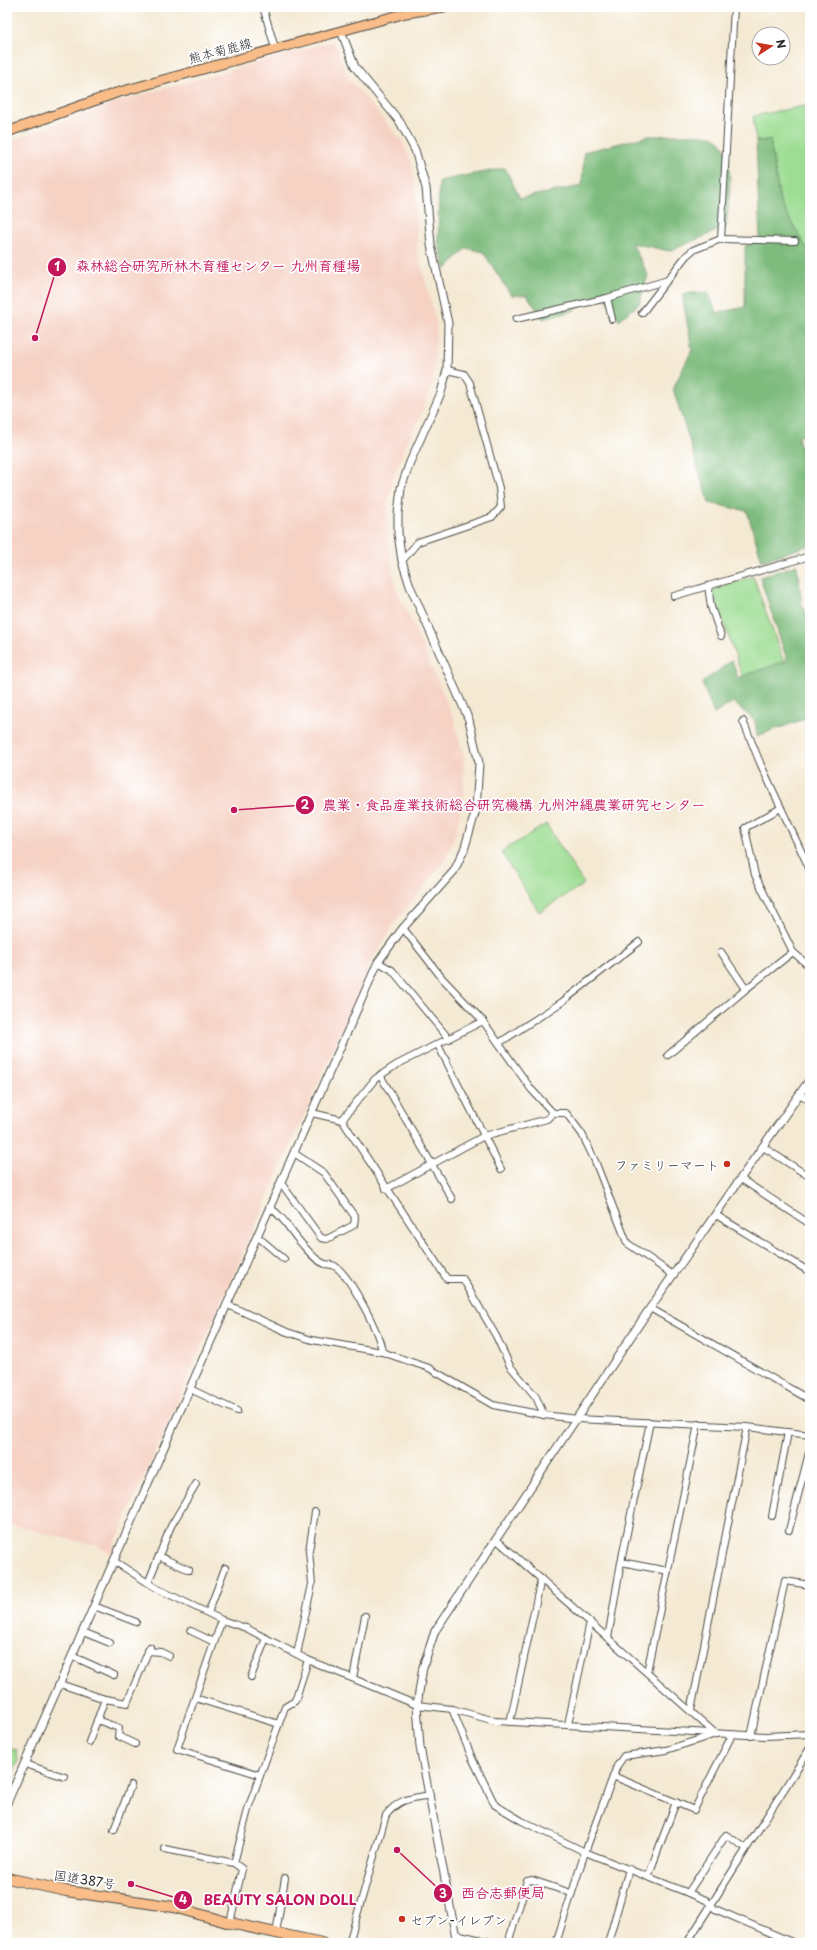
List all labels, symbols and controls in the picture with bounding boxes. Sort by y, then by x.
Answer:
north arrow [751,26,791,66]
street label: 熊本菊鹿線 [186,32,255,68]
text: N [772,38,791,50]
callout: 森林総合研究所林木育種センター 九州育種場 [47,254,368,280]
text: 森林総合研究所林木育種センター 九州育種場 [76,255,360,276]
text: 1 [54,257,60,275]
callout: 農業・食品産業技術総合研究機構 九州沖縄農業研究センター [295,792,713,818]
text: 農業・食品産業技術総合研究機構 九州沖縄農業研究センター [323,794,705,815]
text: 2 [301,795,310,813]
place label: ファミリーマート [615,1155,719,1174]
marker: ファミリーマート [722,1159,732,1169]
street label: 国道387号 [53,1865,117,1893]
callout: 西合志郵便局 [433,1880,553,1906]
text: 西合志郵便局 [461,1882,545,1903]
text: 3 [439,1884,447,1902]
callout: BEAUTY SALON DOLL [173,1887,366,1913]
text: BEAUTY SALON DOLL [203,1889,357,1910]
text: 4 [179,1890,187,1908]
place label: セブン-イレブン [410,1910,507,1929]
marker: セブン-イレブン [397,1914,407,1924]

